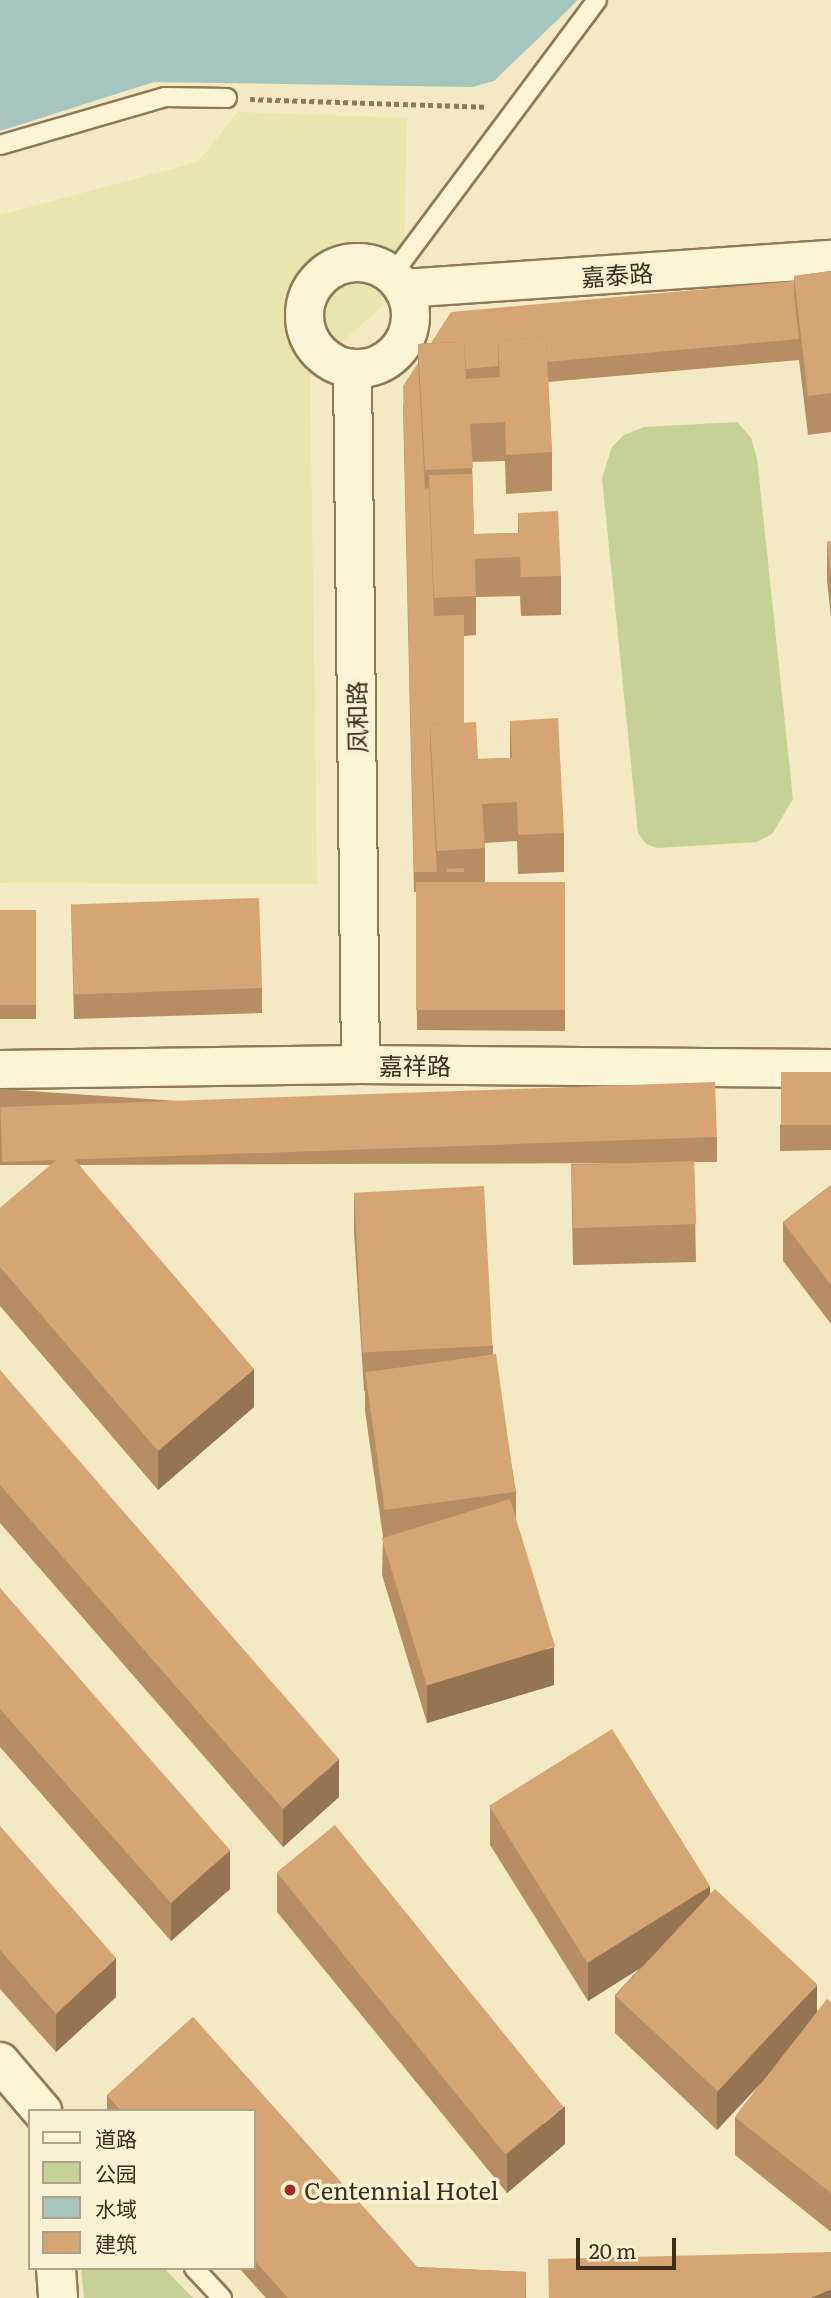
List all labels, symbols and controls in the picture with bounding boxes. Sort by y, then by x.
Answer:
street label: 嘉泰路 [580,257,654,291]
street label: 凤和路 [341,681,371,753]
street label: 嘉祥路 [379,1051,451,1079]
legend [28,2109,256,2270]
text: 道路 [95,2122,137,2153]
text: 公园 [95,2157,137,2188]
place label: Centennial Hotel [304,2176,499,2204]
marker: Centennial Hotel [282,2182,298,2198]
text: 水域 [95,2192,137,2223]
scale bar [579,2224,679,2268]
text: 建筑 [95,2227,137,2258]
text: 20 m [589,2234,636,2265]

